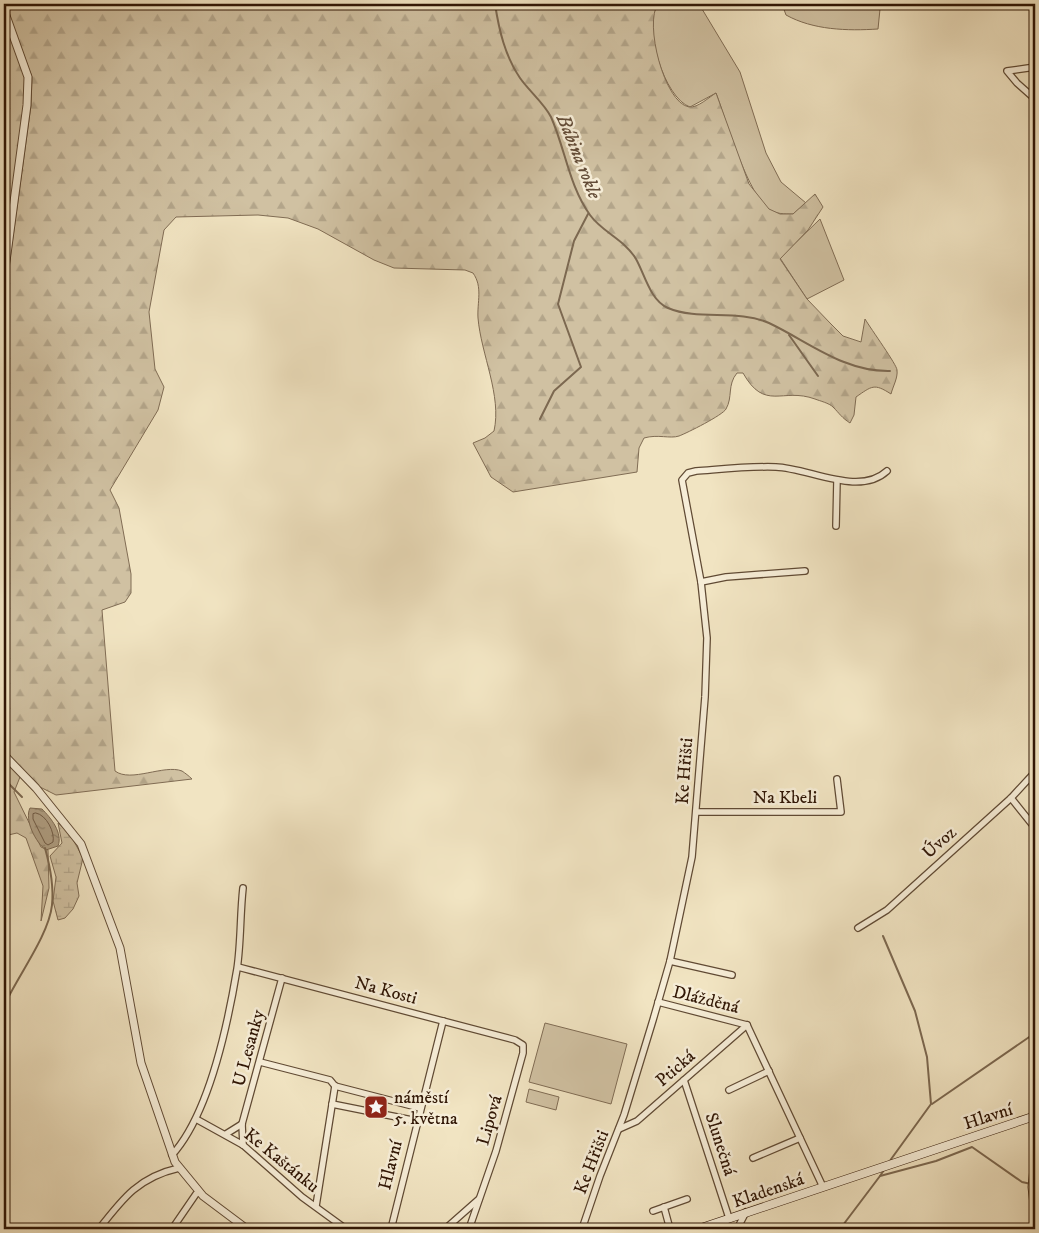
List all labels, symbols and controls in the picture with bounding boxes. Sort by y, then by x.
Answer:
water label: Bábina rokle [551,110,606,203]
street label: Ke Hřišti [672,737,698,805]
street label: Na Kbeli [753,787,817,809]
street label: Úvoz [917,821,961,864]
street label: Na Kosti [352,972,419,1010]
street label: Dlážděná [670,981,742,1019]
street label: U Lesanky [228,1007,270,1089]
street label: Ptická [651,1045,700,1092]
place label: náměstí 5. května [394,1087,458,1130]
street label: Lipová [472,1092,508,1148]
place icon: náměstí 5. května [363,1094,389,1120]
street label: Hlavní [961,1098,1017,1135]
street label: Slunečná [700,1110,741,1179]
street label: Ke Kaštánku [239,1124,324,1198]
street label: Ke Hřišti [570,1127,614,1197]
street label: Hlavní [374,1137,408,1192]
street label: Kladenská [730,1168,807,1213]

